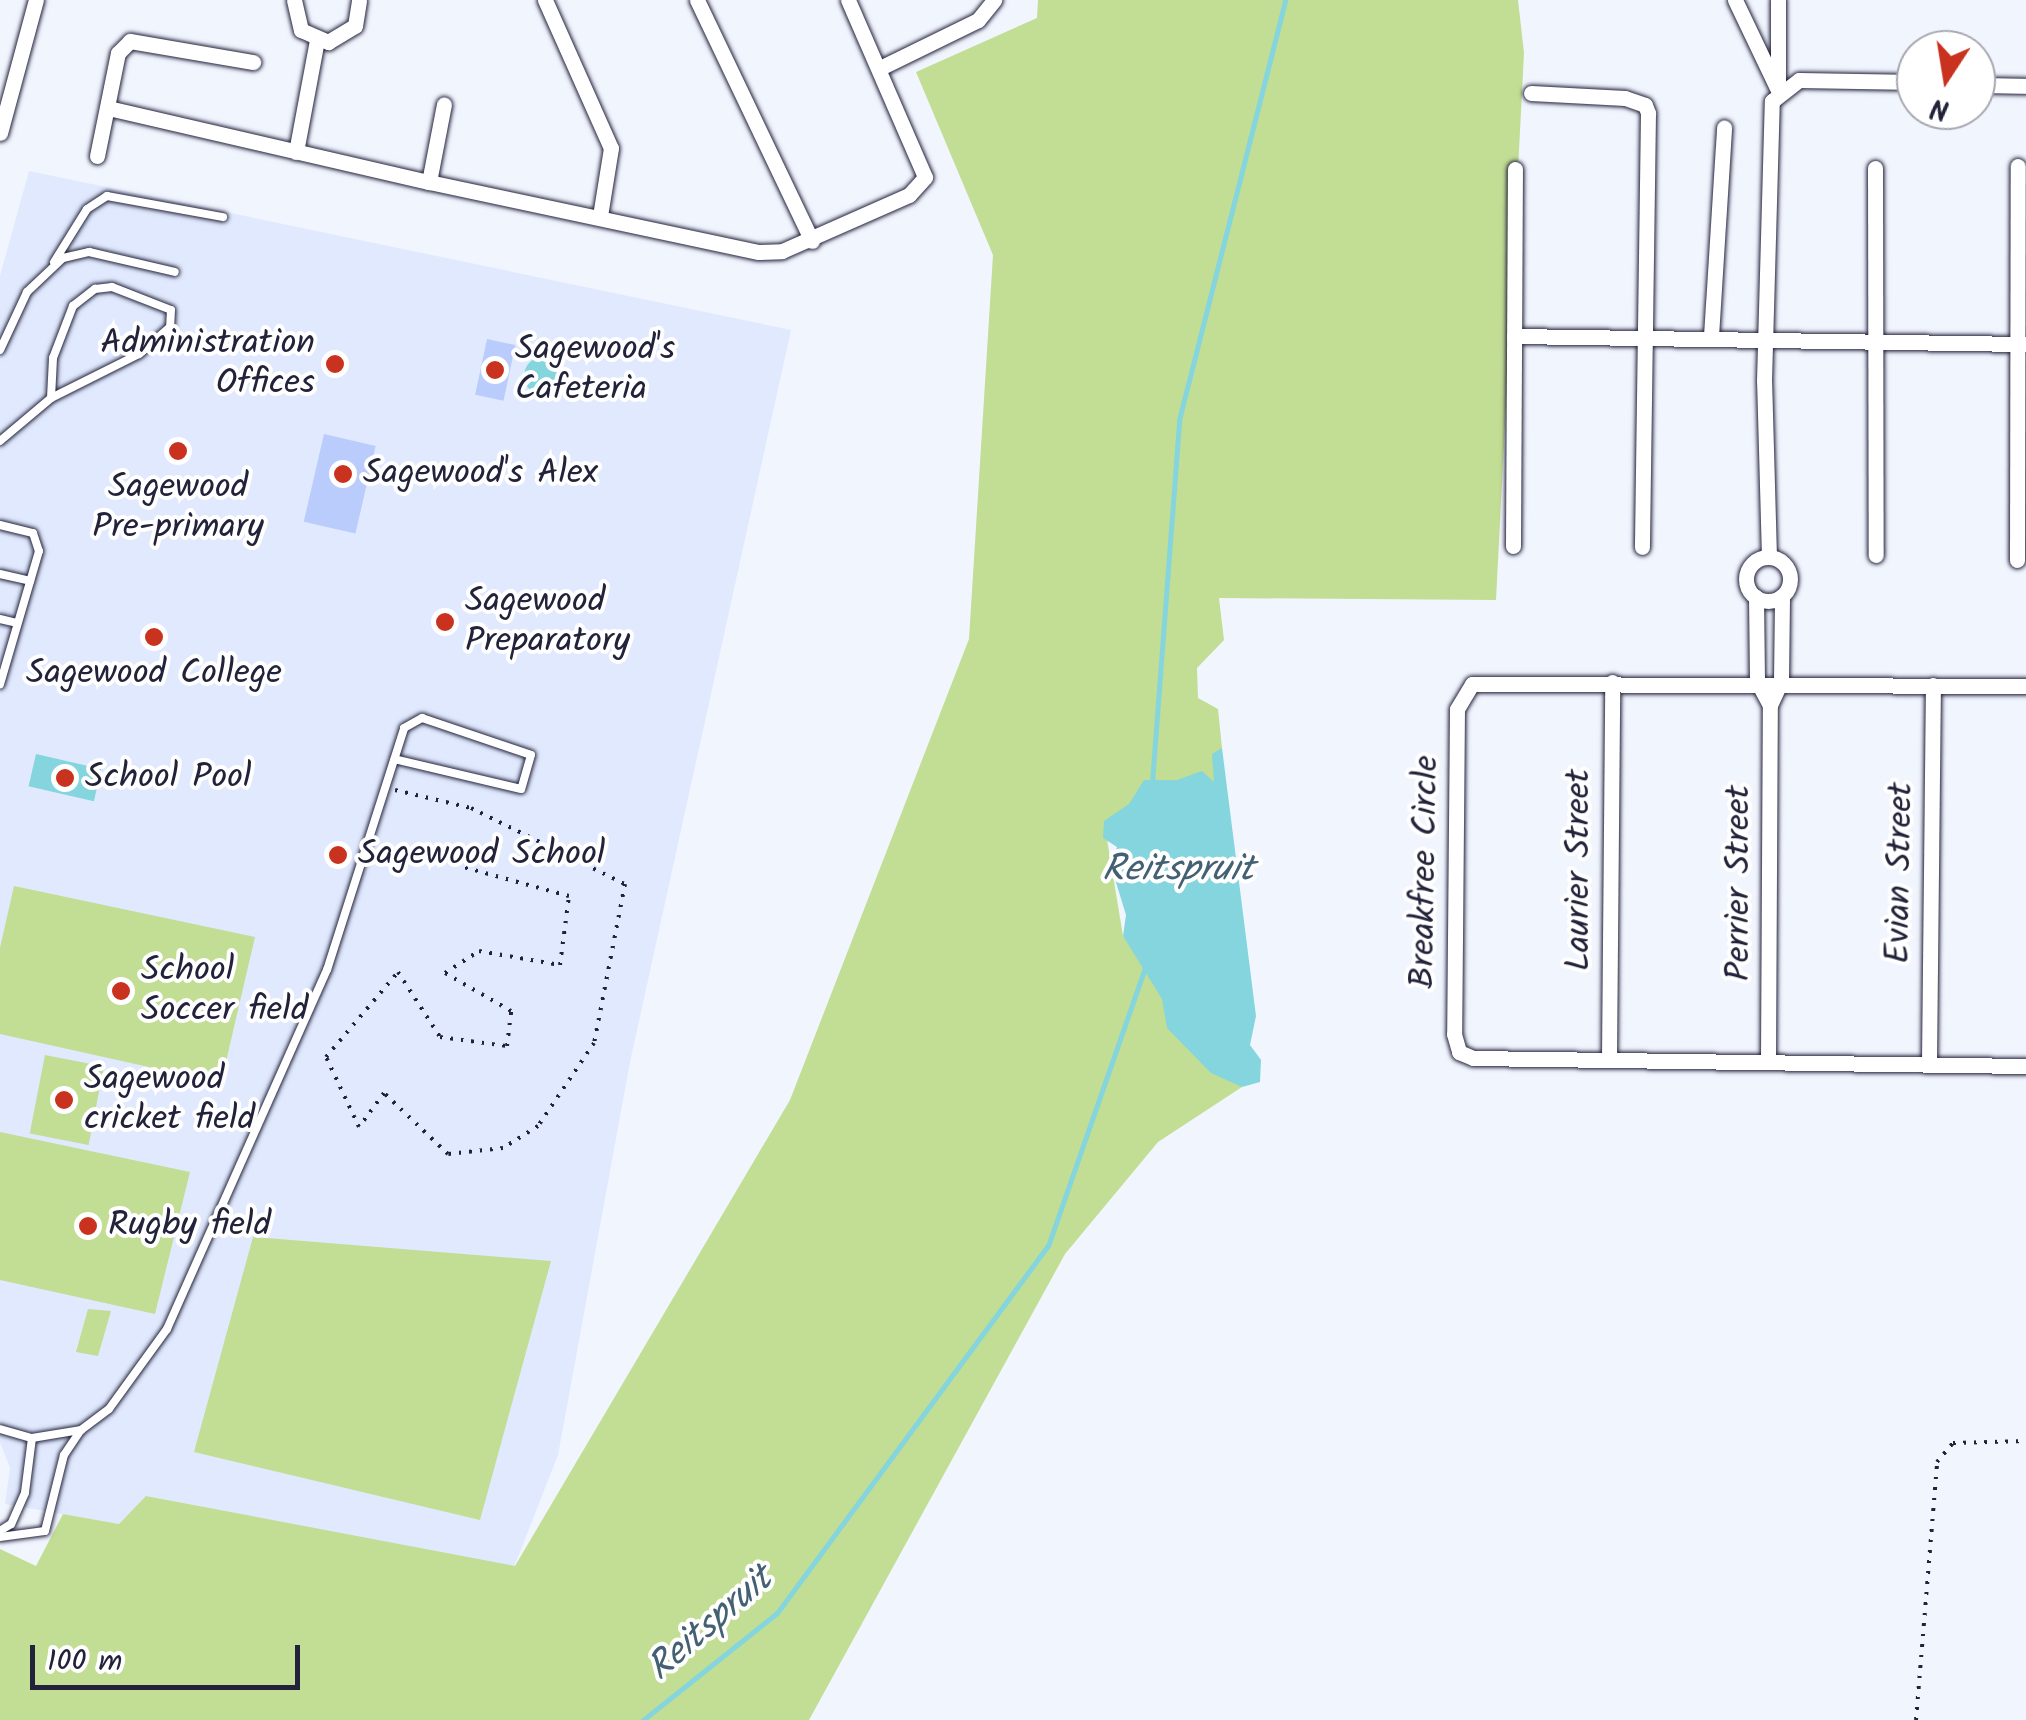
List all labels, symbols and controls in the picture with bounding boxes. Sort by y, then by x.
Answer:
north arrow [1896,30,1996,130]
text: N [1927,84,1953,132]
place label: Administration Offices [100,323,315,405]
place label: Sagewood's Cafeteria [515,329,675,411]
marker: Administration Offices [324,353,346,375]
marker: Sagewood's Cafeteria [484,359,506,381]
marker: Sagewood Pre-primary [167,440,189,462]
place label: Sagewood's Alex [363,453,598,495]
marker: Sagewood's Alex [332,463,354,485]
place label: Sagewood Pre-primary [92,467,264,549]
place label: Sagewood Preparatory [465,581,630,663]
marker: Sagewood Preparatory [434,611,456,633]
marker: Sagewood College [143,626,165,648]
place label: Sagewood College [26,653,282,695]
street label: Breakfree Circle [1403,755,1449,989]
place label: School Pool [85,757,252,799]
marker: School Pool [54,767,76,789]
street label: Laurier Street [1559,769,1601,971]
street label: Evian Street [1878,782,1924,964]
street label: Perrier Street [1719,785,1761,981]
place label: Sagewood School [358,834,605,876]
marker: Sagewood School [327,844,349,866]
water label: Reitspruit [1102,848,1254,894]
place label: School Soccer field [141,950,308,1032]
marker: School Soccer field [110,980,132,1002]
place label: Sagewood cricket field [84,1059,255,1141]
marker: Sagewood cricket field [53,1089,75,1111]
place label: Rugby field [108,1205,271,1247]
marker: Rugby field [77,1215,99,1237]
water label: Reitspruit [639,1558,783,1692]
scale bar [35,1625,305,1687]
text: 100 m [47,1638,122,1686]

